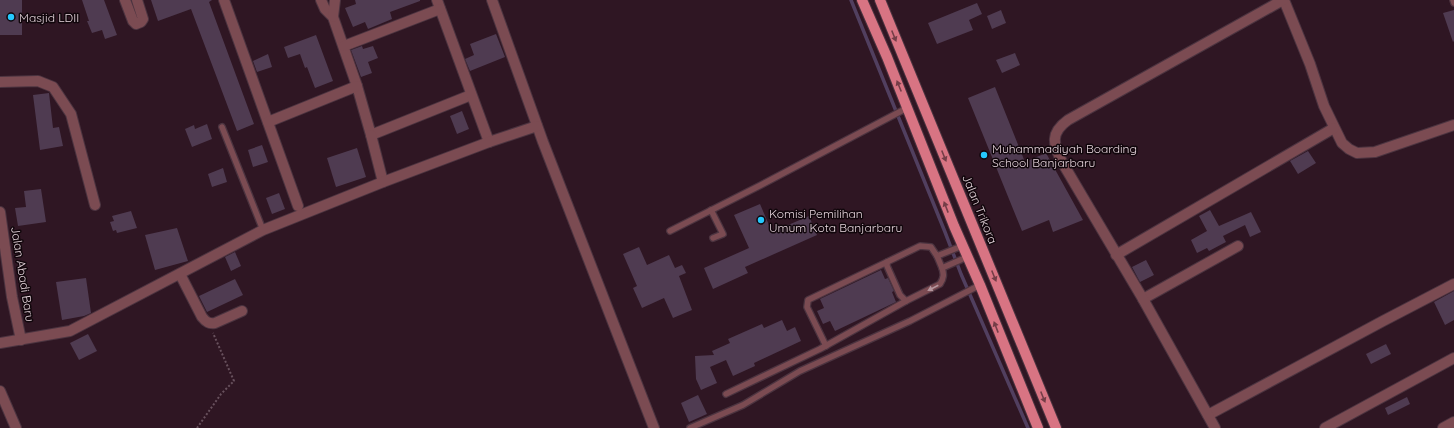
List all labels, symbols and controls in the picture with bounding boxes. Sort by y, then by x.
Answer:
place label: Masjid LDII [19,10,79,25]
marker: Masjid LDII [6,12,16,22]
one-way arrow [892,31,898,43]
one-way arrow [895,80,901,92]
place label: Muhammadiyah Boarding School Banjarbaru [992,141,1137,170]
marker: Muhammadiyah Boarding School Banjarbaru [979,150,989,160]
one-way arrow [941,151,947,162]
street label: Jalan Trikora [959,172,1001,246]
one-way arrow [943,201,949,213]
place label: Komisi Pemilihan Umum Kota Banjarbaru [769,206,902,235]
marker: Komisi Pemilihan Umum Kota Banjarbaru [756,215,766,225]
street label: Jalan Abadi Baru [8,225,38,323]
one-way arrow [991,271,997,283]
one-way arrow [927,285,938,291]
one-way arrow [993,321,999,333]
one-way arrow [1040,391,1046,402]

